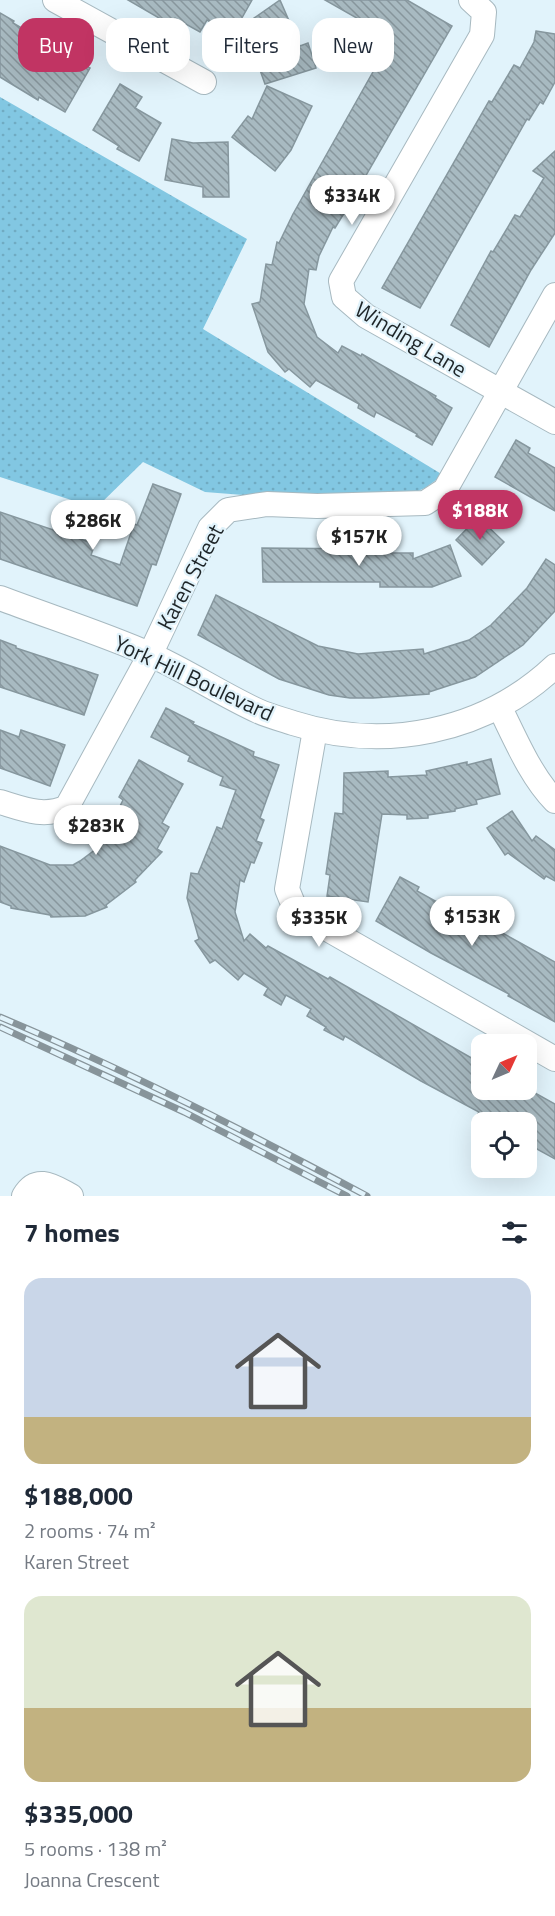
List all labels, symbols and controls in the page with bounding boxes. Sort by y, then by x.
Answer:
chip: Buy [18,18,94,72]
chip: Rent [106,18,190,72]
chip: Filters [202,18,300,72]
chip: New [312,18,394,72]
pin: $334K [310,175,394,226]
text: $334K [324,179,380,210]
street label: Winding Lane [349,292,473,386]
pin: $188K [438,490,522,541]
text: $188K [452,494,508,525]
pin: $286K [51,500,135,551]
text: $286K [65,504,121,535]
pin: $157K [317,516,401,567]
street label: Karen Street [148,518,232,636]
text: $157K [331,520,387,551]
street label: York Hill Boulevard [108,626,280,730]
pin: $283K [54,805,138,856]
text: $283K [68,809,124,840]
pin: $153K [430,896,514,947]
pin: $335K [277,897,361,948]
text: $153K [444,900,500,931]
text: $335K [291,901,347,932]
north arrow [471,1034,537,1100]
map controls [471,1034,537,1178]
button: locate [471,1112,537,1178]
text: 7 homes [24,1213,120,1252]
icon: filters [498,1216,531,1249]
icon: home [224,1317,332,1425]
text: $188,000 [24,1476,133,1515]
text: 2 rooms · 74 m² [24,1515,156,1546]
text: Karen Street [24,1546,129,1577]
icon: home [224,1635,332,1743]
text: $335,000 [24,1794,133,1833]
text: 5 rooms · 138 m² [24,1833,167,1864]
text: Joanna Crescent [24,1864,159,1895]

